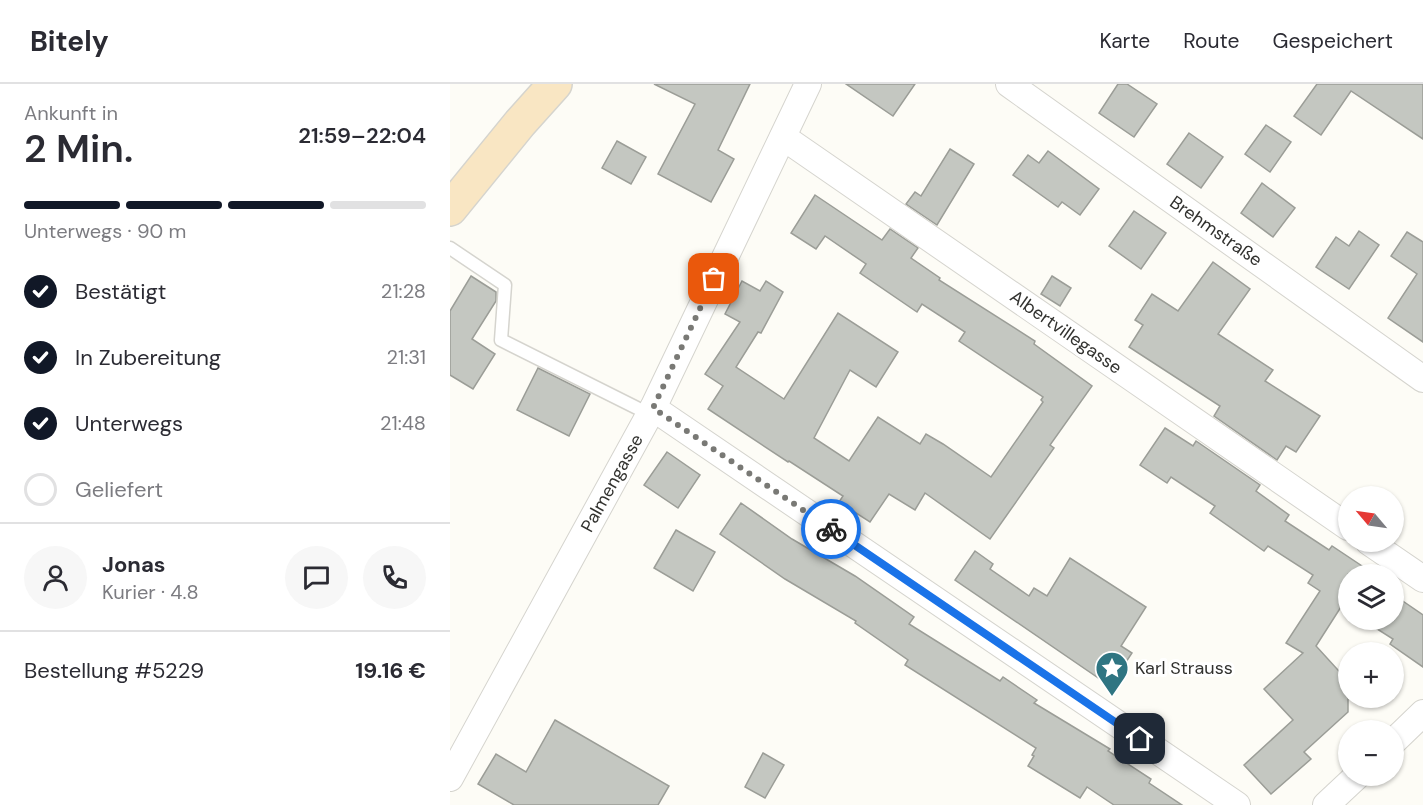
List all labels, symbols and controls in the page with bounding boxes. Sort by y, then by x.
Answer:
text: Bitely [30,23,109,60]
text: Karte [1099,27,1150,55]
text: Route [1183,27,1239,55]
text: Gespeichert [1272,27,1393,55]
text: Ankunft in [24,100,118,126]
text: 21:59–22:04 [298,121,426,150]
text: 2 Min. [24,123,133,174]
street label: Brehmstraße [1165,190,1267,272]
text: Unterwegs · 90 m [24,218,186,244]
pin [688,253,739,304]
icon: bag [697,262,730,295]
icon: check [24,275,57,308]
text: Bestätigt [75,277,166,306]
text: 21:28 [381,278,426,304]
street label: Albertvillegasse [1005,285,1127,379]
icon: check [24,341,57,374]
text: In Zubereitung [75,343,221,372]
text: 21:31 [386,344,426,370]
icon: check [24,407,57,440]
text: Unterwegs [75,409,183,438]
text: 21:48 [380,410,426,436]
street label: Palmengasse [575,430,649,536]
text: Geliefert [75,475,163,504]
north arrow [1338,486,1404,552]
map controls [1338,486,1404,786]
courier [801,499,861,559]
icon: bike [815,513,848,546]
button: person [24,546,87,609]
button: chat [285,546,348,609]
button: phone [363,546,426,609]
text: Jonas [102,550,166,579]
button: layers [1338,564,1404,630]
text: Kurier · 4.8 [102,579,199,605]
button: + [1338,642,1404,708]
place icon: Karl Strauss [1094,650,1130,697]
text: Bestellung #5229 [24,656,204,685]
text: 19.16 € [355,656,426,685]
place label: Karl Strauss [1135,656,1233,680]
pin [1114,713,1165,764]
button: − [1338,720,1404,786]
icon: home [1123,722,1156,755]

